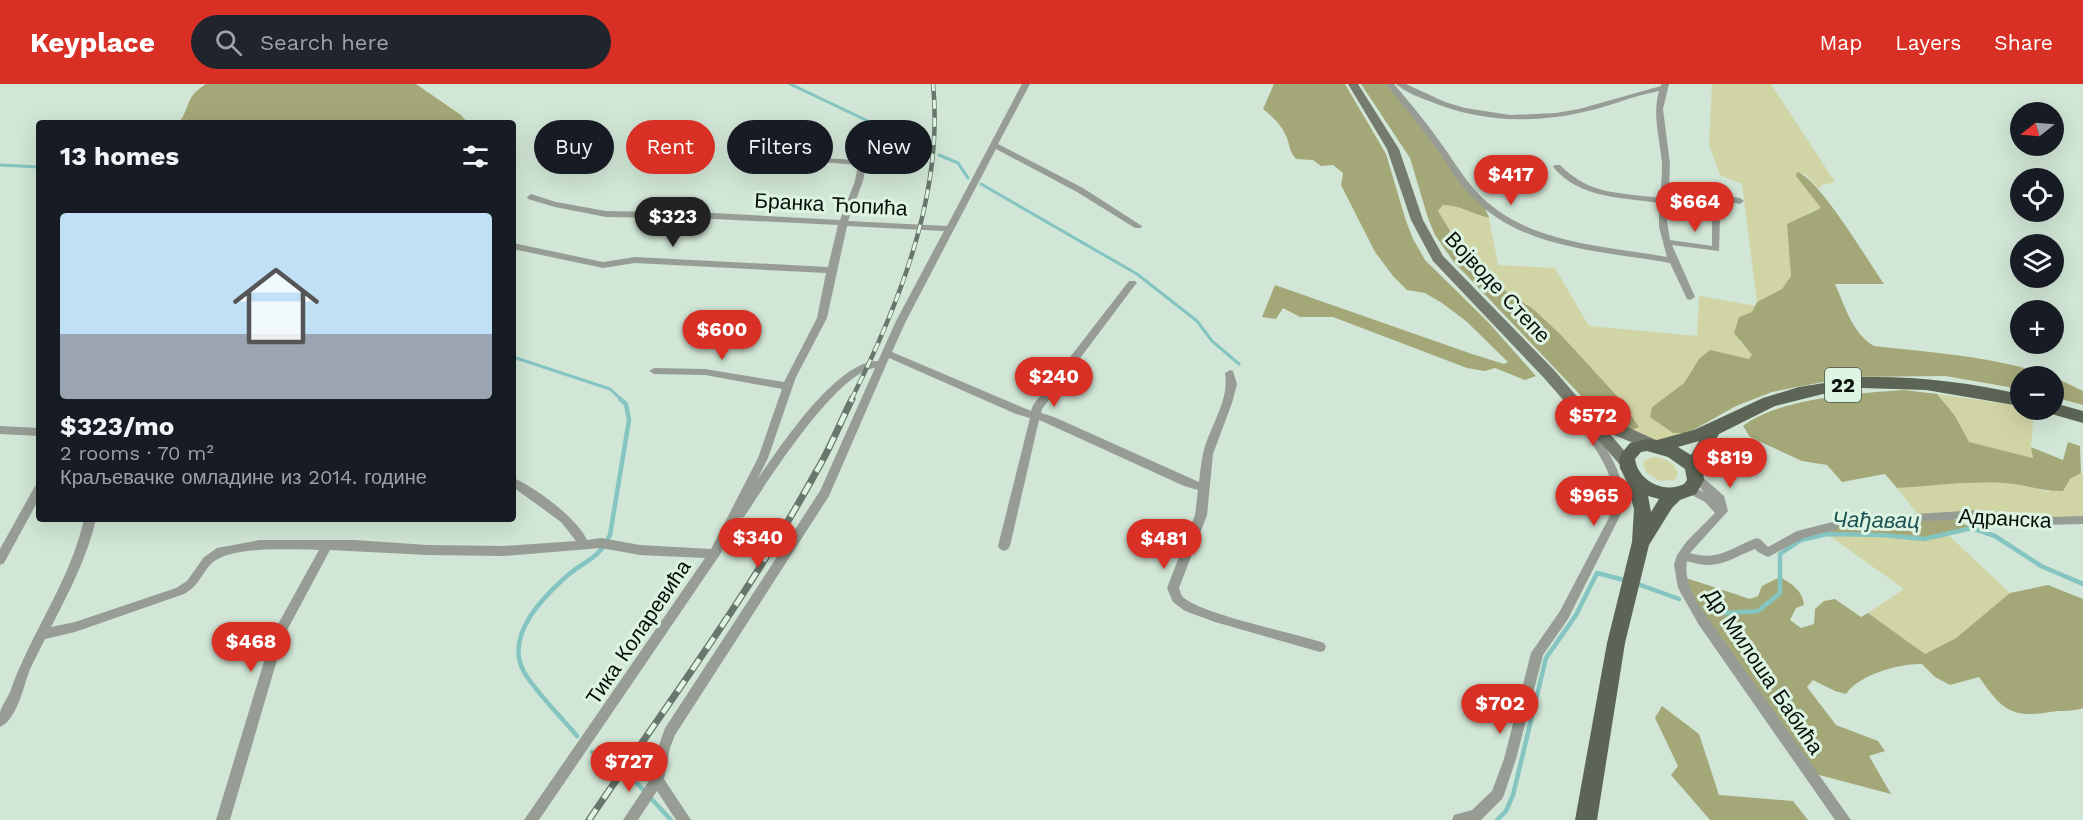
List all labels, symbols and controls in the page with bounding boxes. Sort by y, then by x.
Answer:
search box [191,15,611,69]
text: Keyplace [30,26,155,59]
icon: search [212,26,245,59]
text: Search here [260,30,389,55]
text: Map [1819,30,1862,55]
text: Layers [1895,30,1961,55]
text: Share [1994,30,2053,55]
north arrow [2010,102,2064,156]
map controls [2010,102,2064,420]
chip: Buy [534,120,614,174]
chip: Rent [626,120,715,174]
chip: Filters [727,120,833,174]
chip: New [845,120,932,174]
icon: filters [459,140,492,173]
text: 13 homes [60,141,179,171]
pin: $417 [1475,155,1547,206]
text: $417 [1488,162,1534,186]
button: locate [2010,168,2064,222]
pin: $664 [1659,182,1731,233]
street label: Бранка Ћопића [754,188,909,221]
text: $664 [1670,189,1720,213]
pin: $323 [637,197,709,248]
text: $323 [649,204,697,228]
street label: Војводе Степе [1440,226,1556,348]
button: layers [2010,234,2064,288]
icon: home [222,252,330,360]
button: + [2010,300,2064,354]
pin: $600 [686,310,758,361]
text: $600 [697,317,747,341]
pin: $240 [1018,357,1090,408]
text: $240 [1029,364,1079,388]
button: − [2010,366,2064,420]
road number: 22 [1825,368,1861,402]
pin: $572 [1557,396,1629,447]
text: $572 [1569,403,1617,427]
text: $323/mo [60,411,174,441]
pin: $819 [1694,438,1766,489]
text: 2 rooms · 70 m² [60,441,214,465]
text: $819 [1707,445,1753,469]
text: Краљевачке омладине из 2014. године [60,465,427,489]
pin: $965 [1558,476,1630,527]
text: $965 [1569,483,1619,507]
street label: Адранска [1958,503,2052,533]
water label: Чађавац [1832,507,1920,533]
pin: $340 [722,518,794,569]
pin: $481 [1128,519,1200,570]
text: $340 [733,525,783,549]
text: $481 [1141,526,1187,550]
street label: Тика Коларевића [580,555,696,709]
street label: Др Милоша Бабића [1699,583,1829,759]
pin: $468 [215,622,287,673]
text: $468 [226,629,276,653]
pin: $702 [1464,684,1536,735]
text: $702 [1475,691,1525,715]
pin: $727 [593,742,665,793]
text: $727 [605,749,653,773]

